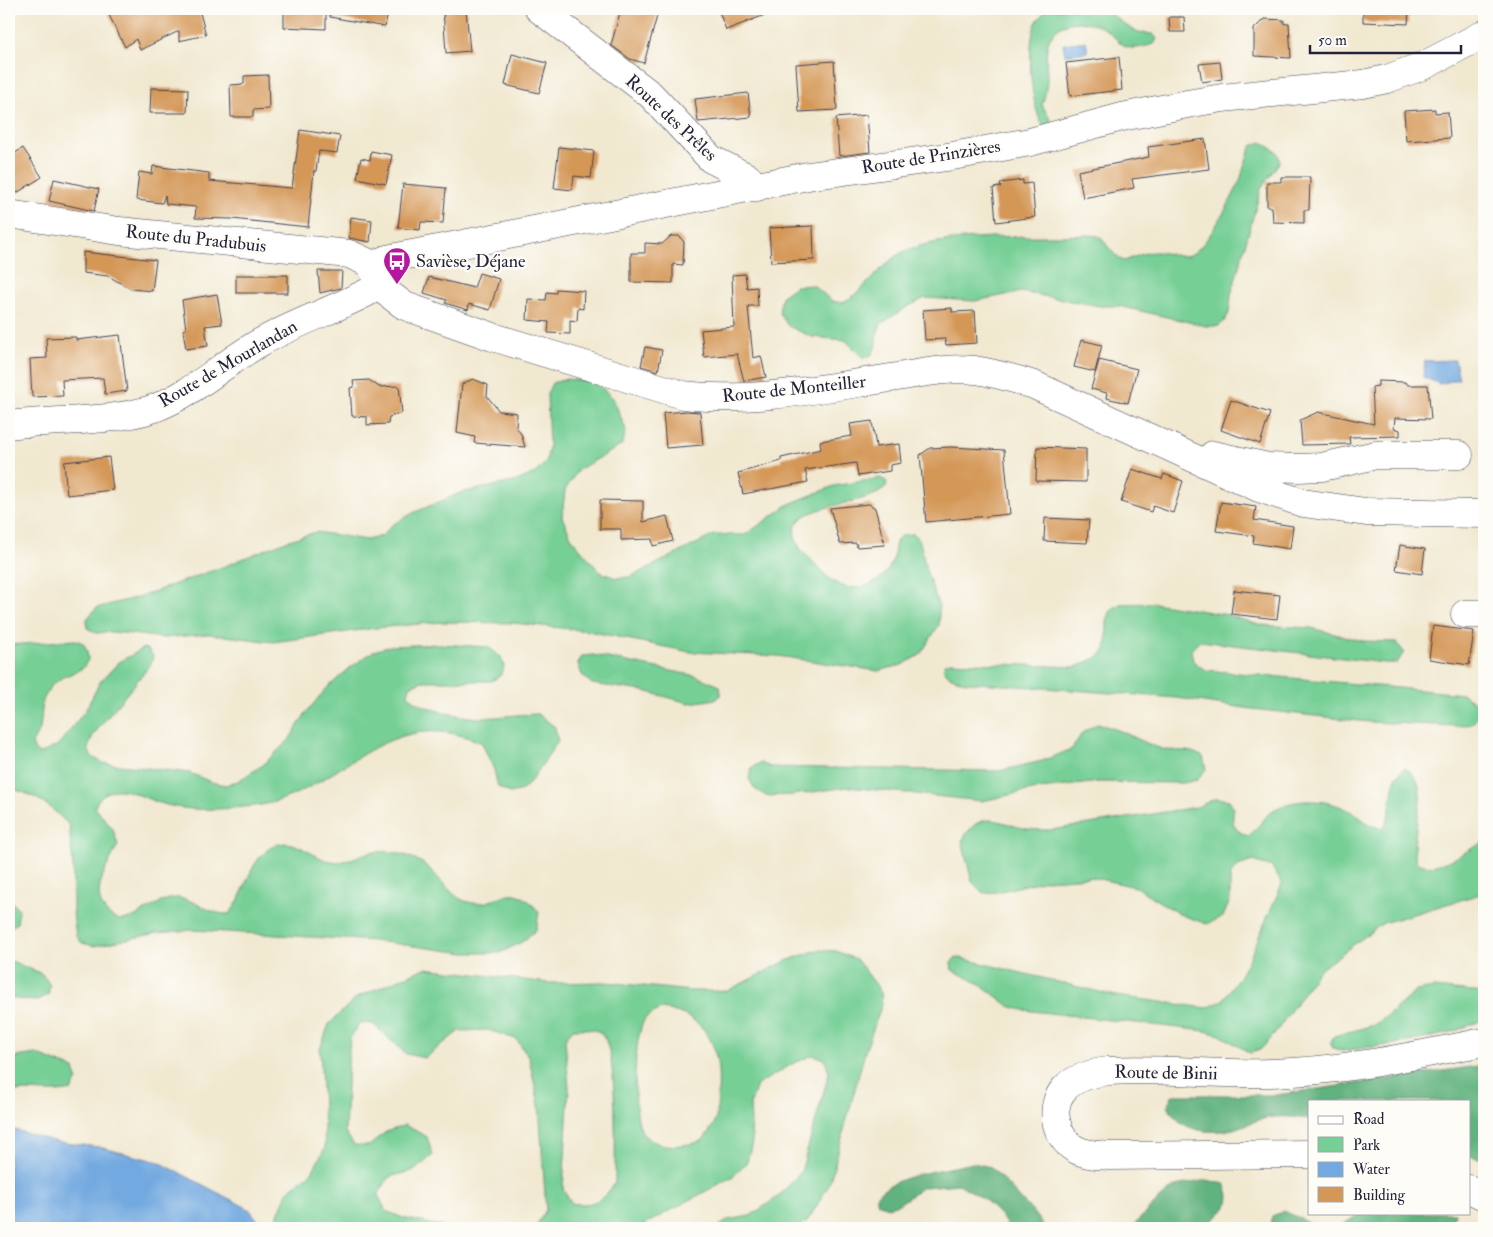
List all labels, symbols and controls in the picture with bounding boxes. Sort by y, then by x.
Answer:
scale bar [1310,22,1462,54]
text: 50 m [1318,31,1347,50]
street label: Route des Prêles [620,70,722,166]
street label: Route de Prinzières [860,135,1002,179]
street label: Route du Pradubuis [124,220,268,258]
bus stop icon: Savièse, Déjane [382,246,412,285]
place label: Savièse, Déjane [416,250,526,273]
street label: Route de Mourlandan [155,315,301,413]
street label: Route de Monteiller [721,370,867,408]
street label: Route de Binii [1114,1061,1218,1085]
legend [1308,1100,1470,1214]
text: Road [1353,1110,1385,1129]
text: Park [1353,1136,1380,1155]
text: Water [1352,1160,1390,1179]
text: Building [1353,1186,1405,1205]

